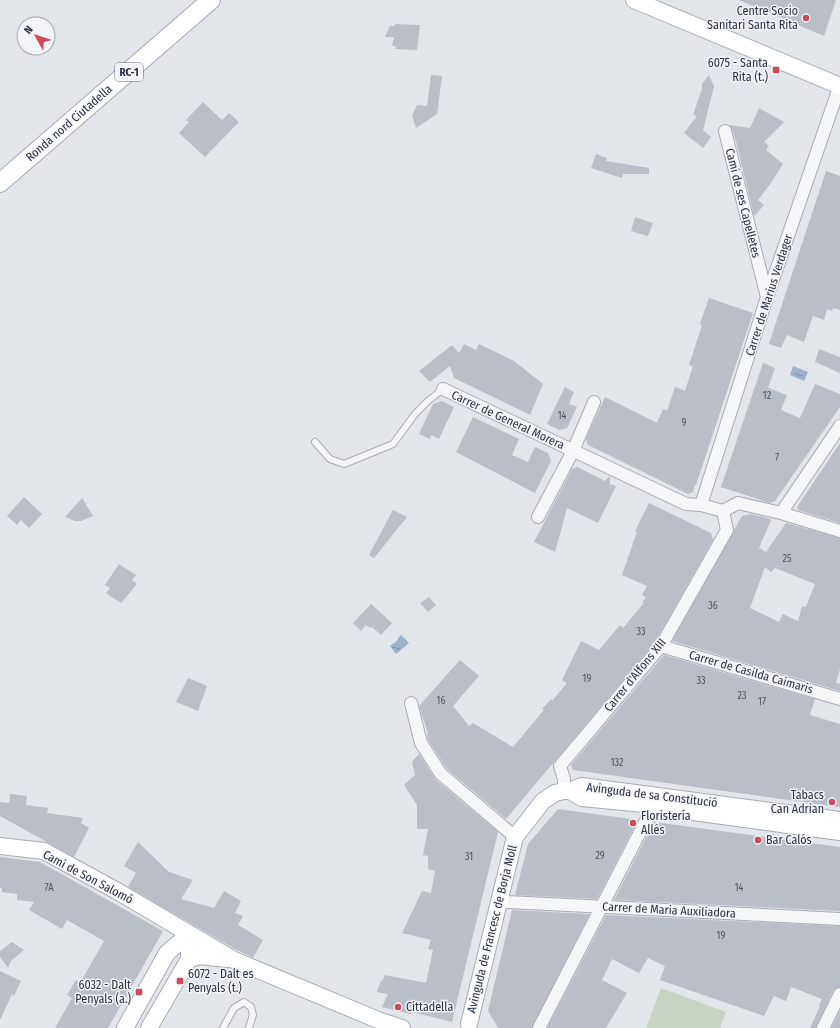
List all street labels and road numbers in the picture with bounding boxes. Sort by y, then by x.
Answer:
road number: RC-1 [115,63,143,81]
street label: Ronda nord Ciutadella [23,82,115,164]
street label: Camí de ses Capelletes [723,147,763,259]
street label: Carrer de Marius Verdager [743,232,796,358]
street label: Carrer de General Morera [449,388,567,452]
street label: Carrer d'Alfons XIII [601,636,669,714]
street label: Carrer de Casilda Caimaris [687,648,815,696]
street label: Avinguda de sa Constitució [586,780,718,810]
street label: Avinguda de Francesc de Borja Moll [464,843,520,1015]
street label: Camí de Son Salomó [40,847,136,907]
street label: Carrer de Maria Auxiliadora [602,900,736,920]

